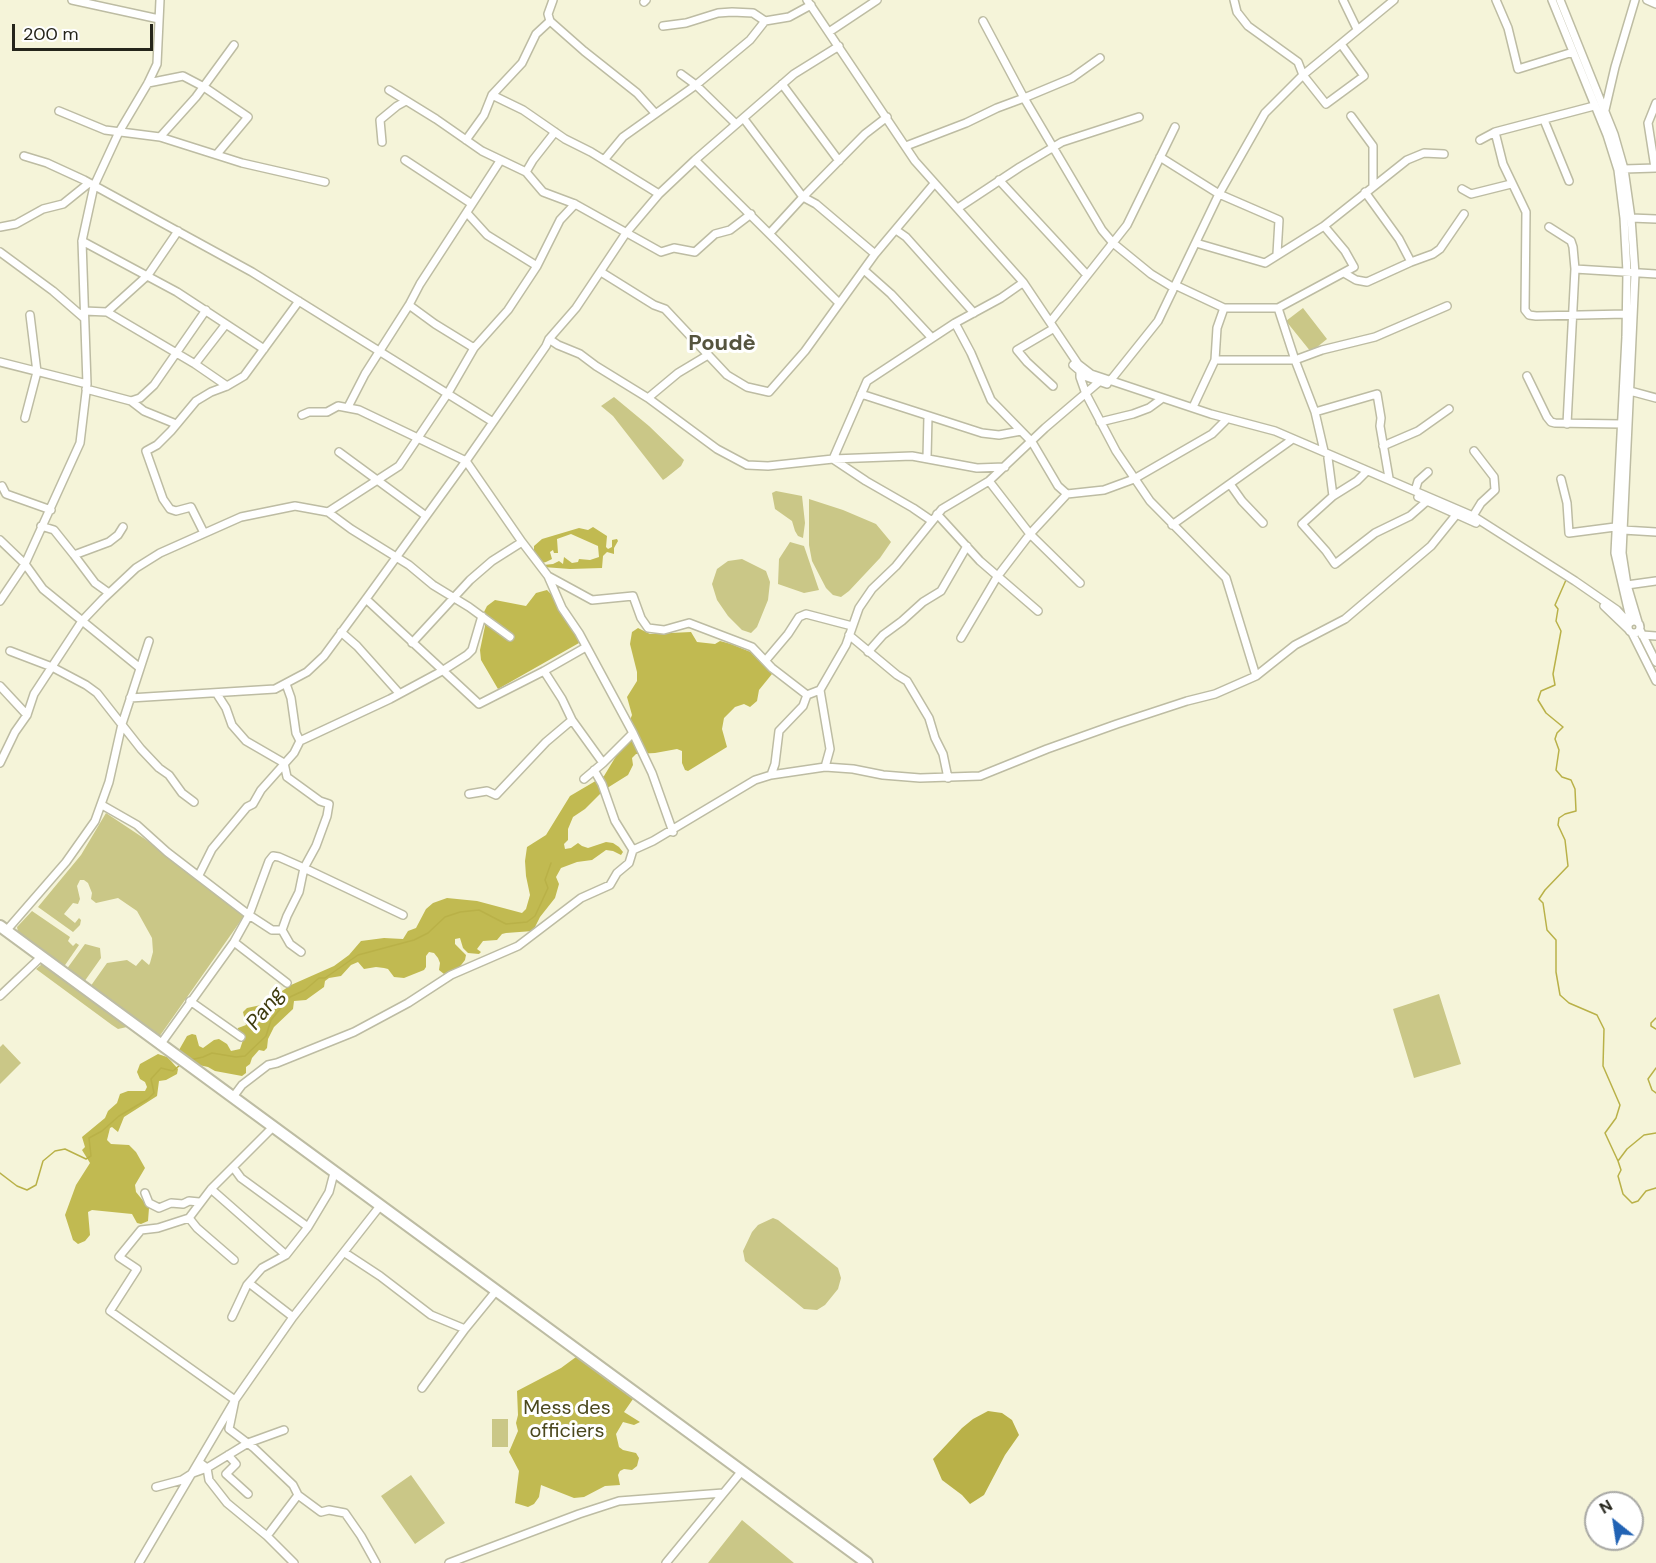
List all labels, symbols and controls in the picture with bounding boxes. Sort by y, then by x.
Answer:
scale bar [15,12,156,50]
text: 200 m [23,22,79,46]
district label: Poudè [688,331,756,357]
water label: Pang [241,983,291,1035]
park label: Mess des officiers [523,1397,611,1444]
north arrow [1584,1491,1644,1551]
text: N [1595,1495,1616,1519]

